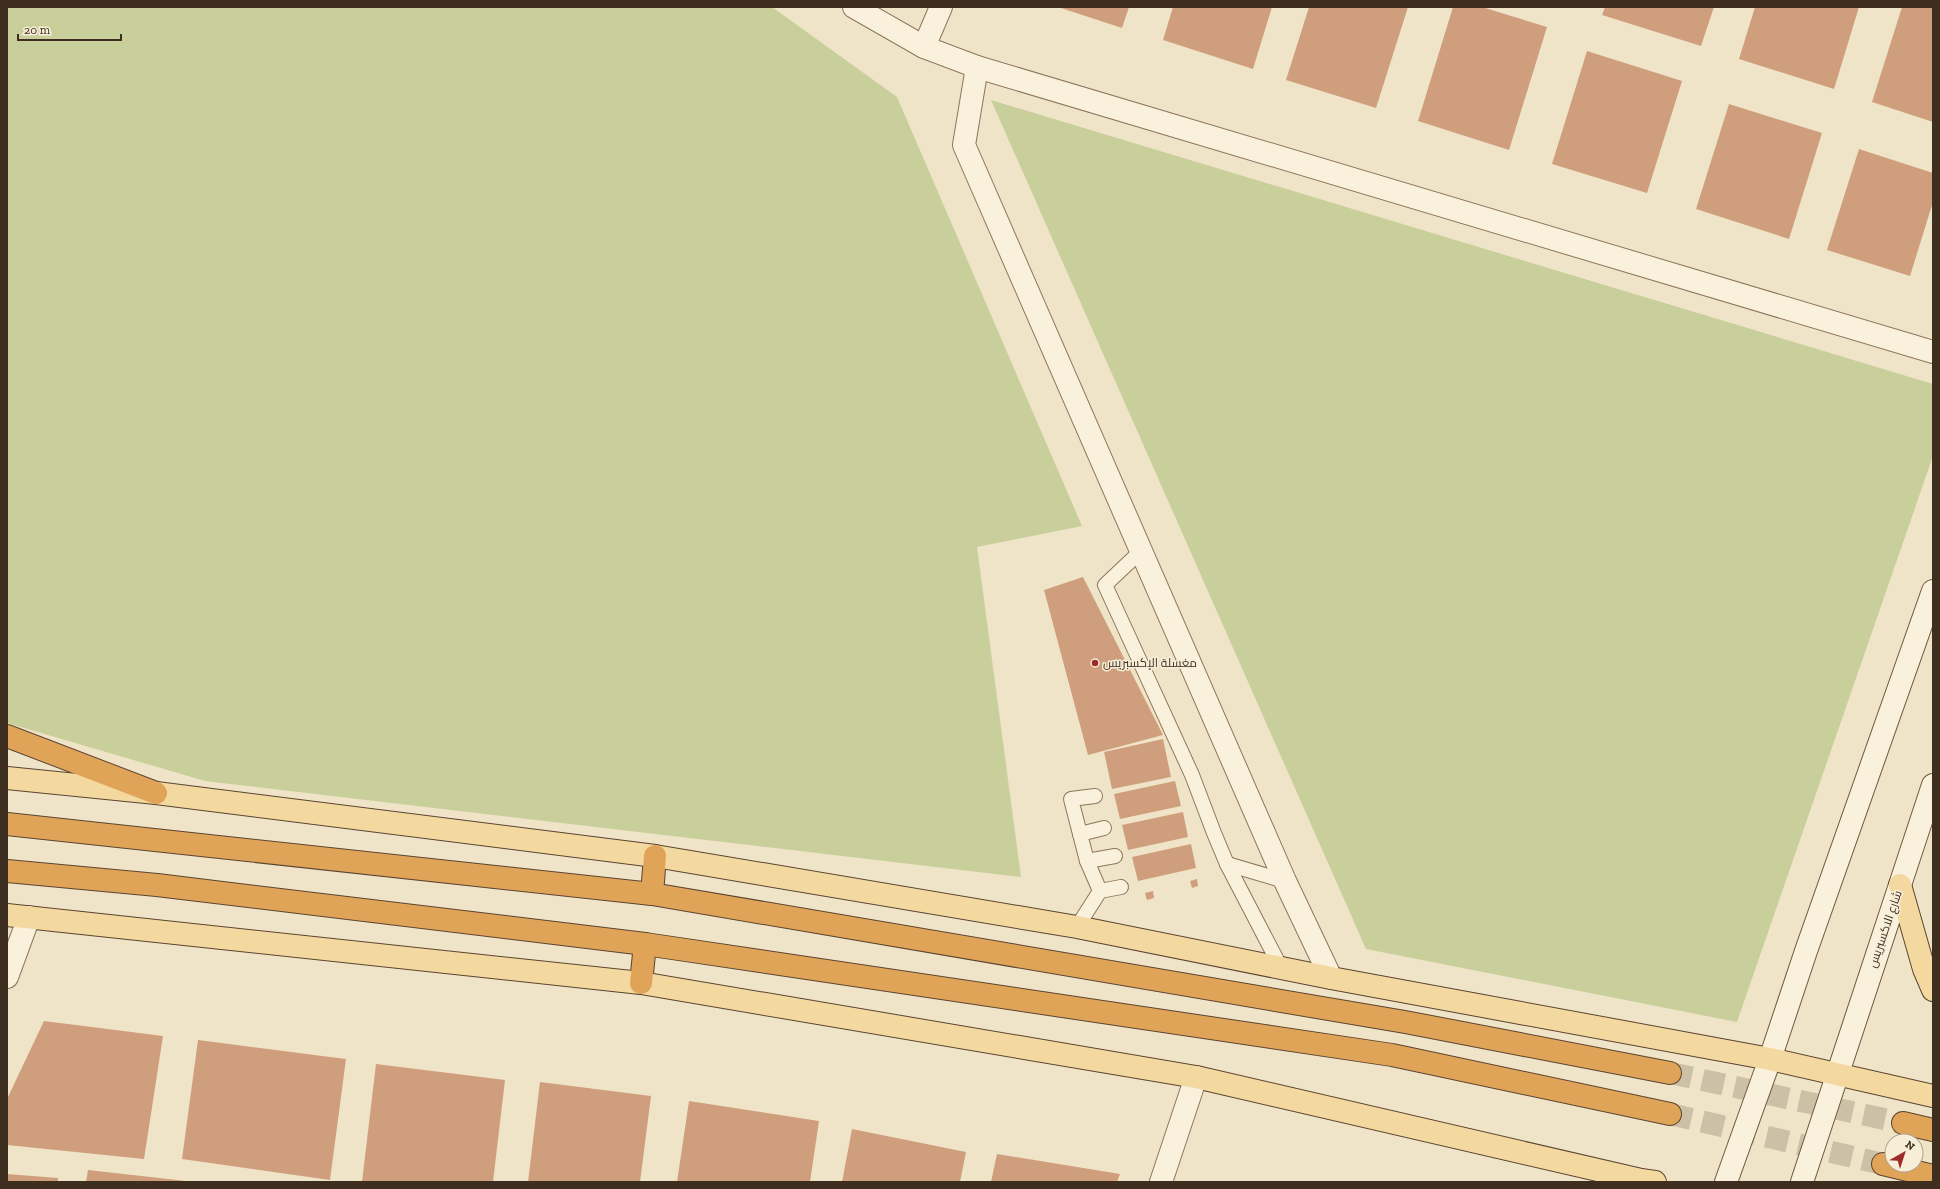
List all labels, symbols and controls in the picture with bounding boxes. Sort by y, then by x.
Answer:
scale bar [18,16,121,42]
text: 20 m [24,23,51,37]
place label: مغسلة الإكسبريس [1103,656,1197,670]
marker: مغسلة الإكسبريس [1090,658,1100,668]
street label: شارع الاكسبريس [1865,888,1906,970]
north arrow [1884,1133,1924,1173]
text: N [1903,1138,1918,1154]

